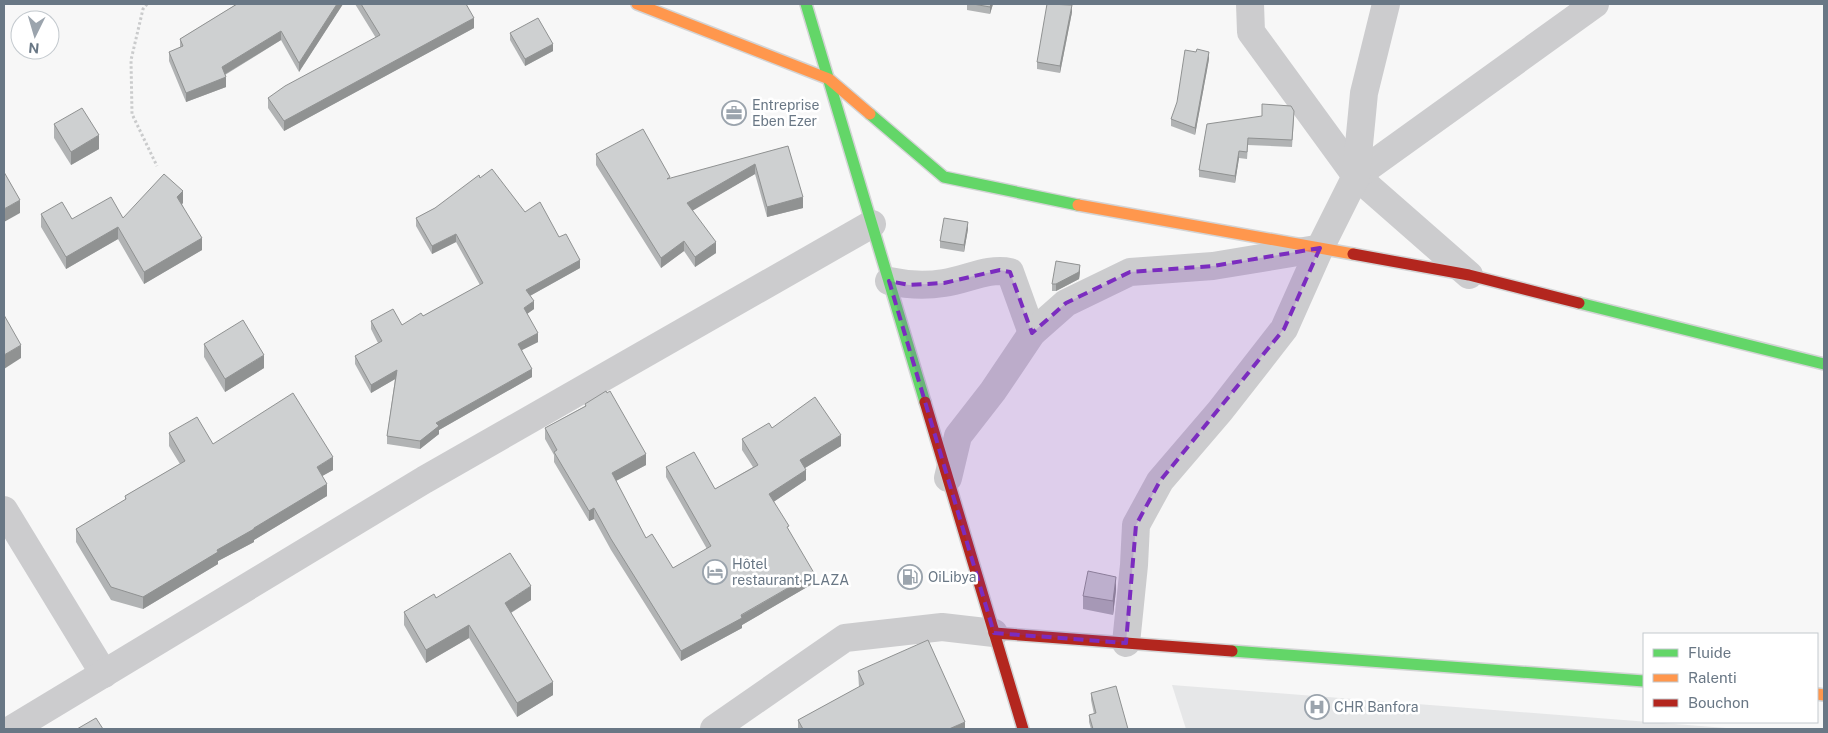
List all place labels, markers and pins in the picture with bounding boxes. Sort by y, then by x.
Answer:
place label: Entreprise Eben Ezer [752,97,819,129]
office icon: Entreprise Eben Ezer [721,100,747,126]
place label: Hôtel restaurant PLAZA [732,556,849,588]
hotel icon: Hôtel restaurant PLAZA [702,559,728,585]
fuel station icon: OiLibya [897,564,923,590]
place label: OiLibya [928,569,977,585]
hospital icon: CHR Banfora [1304,694,1330,720]
place label: CHR Banfora [1334,699,1419,715]

